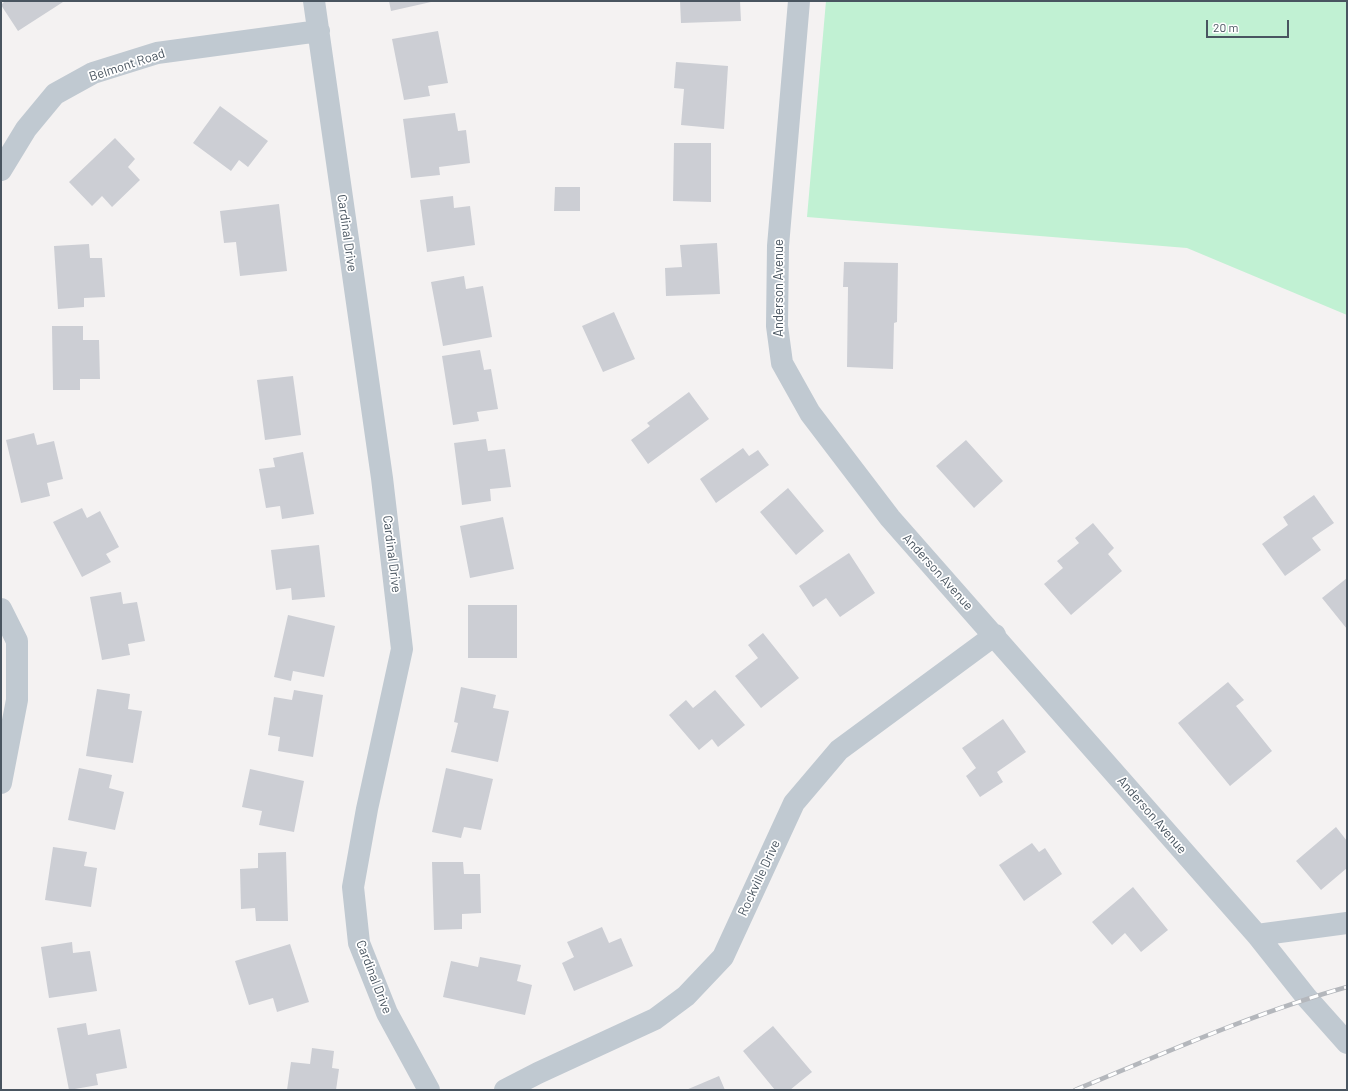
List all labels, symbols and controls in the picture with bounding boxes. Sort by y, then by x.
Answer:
scale bar [1208,12,1291,38]
text: 20 m [1213,20,1239,34]
street label: Belmont Road [87,45,167,85]
street label: Cardinal Drive [334,193,360,273]
street label: Anderson Avenue [771,239,787,337]
street label: Cardinal Drive [380,514,404,594]
street label: Anderson Avenue [899,530,977,614]
street label: Anderson Avenue [1114,773,1190,857]
street label: Rockville Drive [735,837,783,919]
street label: Cardinal Drive [353,938,395,1016]

